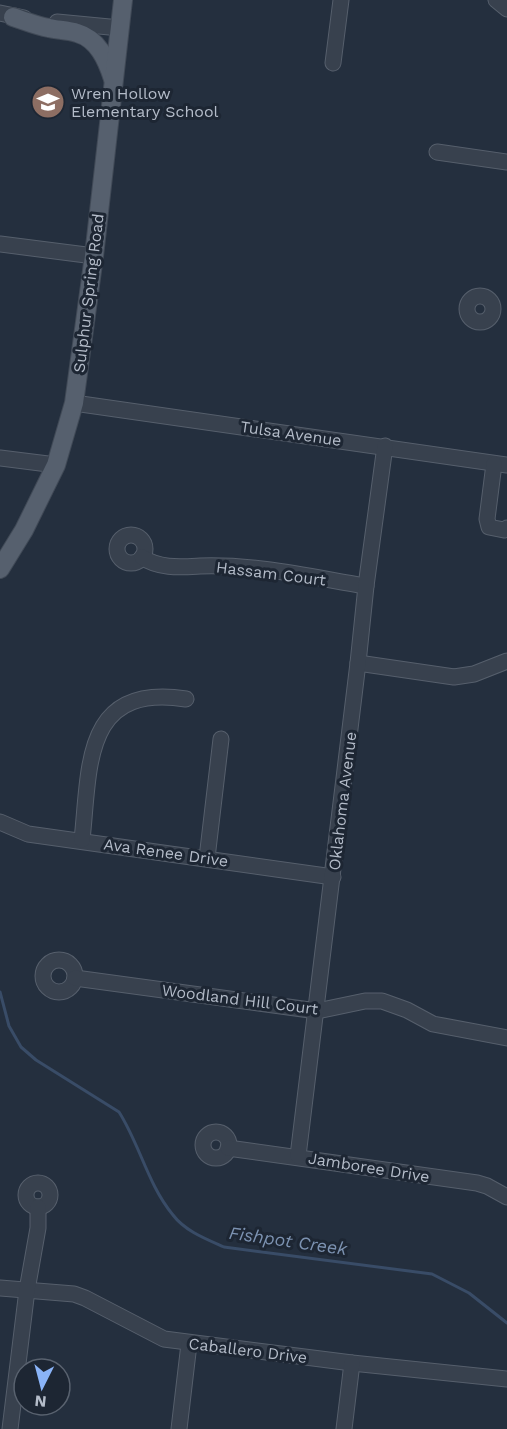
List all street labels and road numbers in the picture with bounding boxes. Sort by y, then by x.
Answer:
street label: Sulphur Spring Road [69,212,108,374]
street label: Tulsa Avenue [239,417,343,450]
street label: Hassam Court [215,557,327,590]
street label: Oklahoma Avenue [325,731,360,872]
street label: Ava Renee Drive [102,834,229,871]
street label: Woodland Hill Court [161,980,319,1019]
street label: Jamboree Drive [307,1149,431,1186]
street label: Caballero Drive [188,1334,308,1367]

